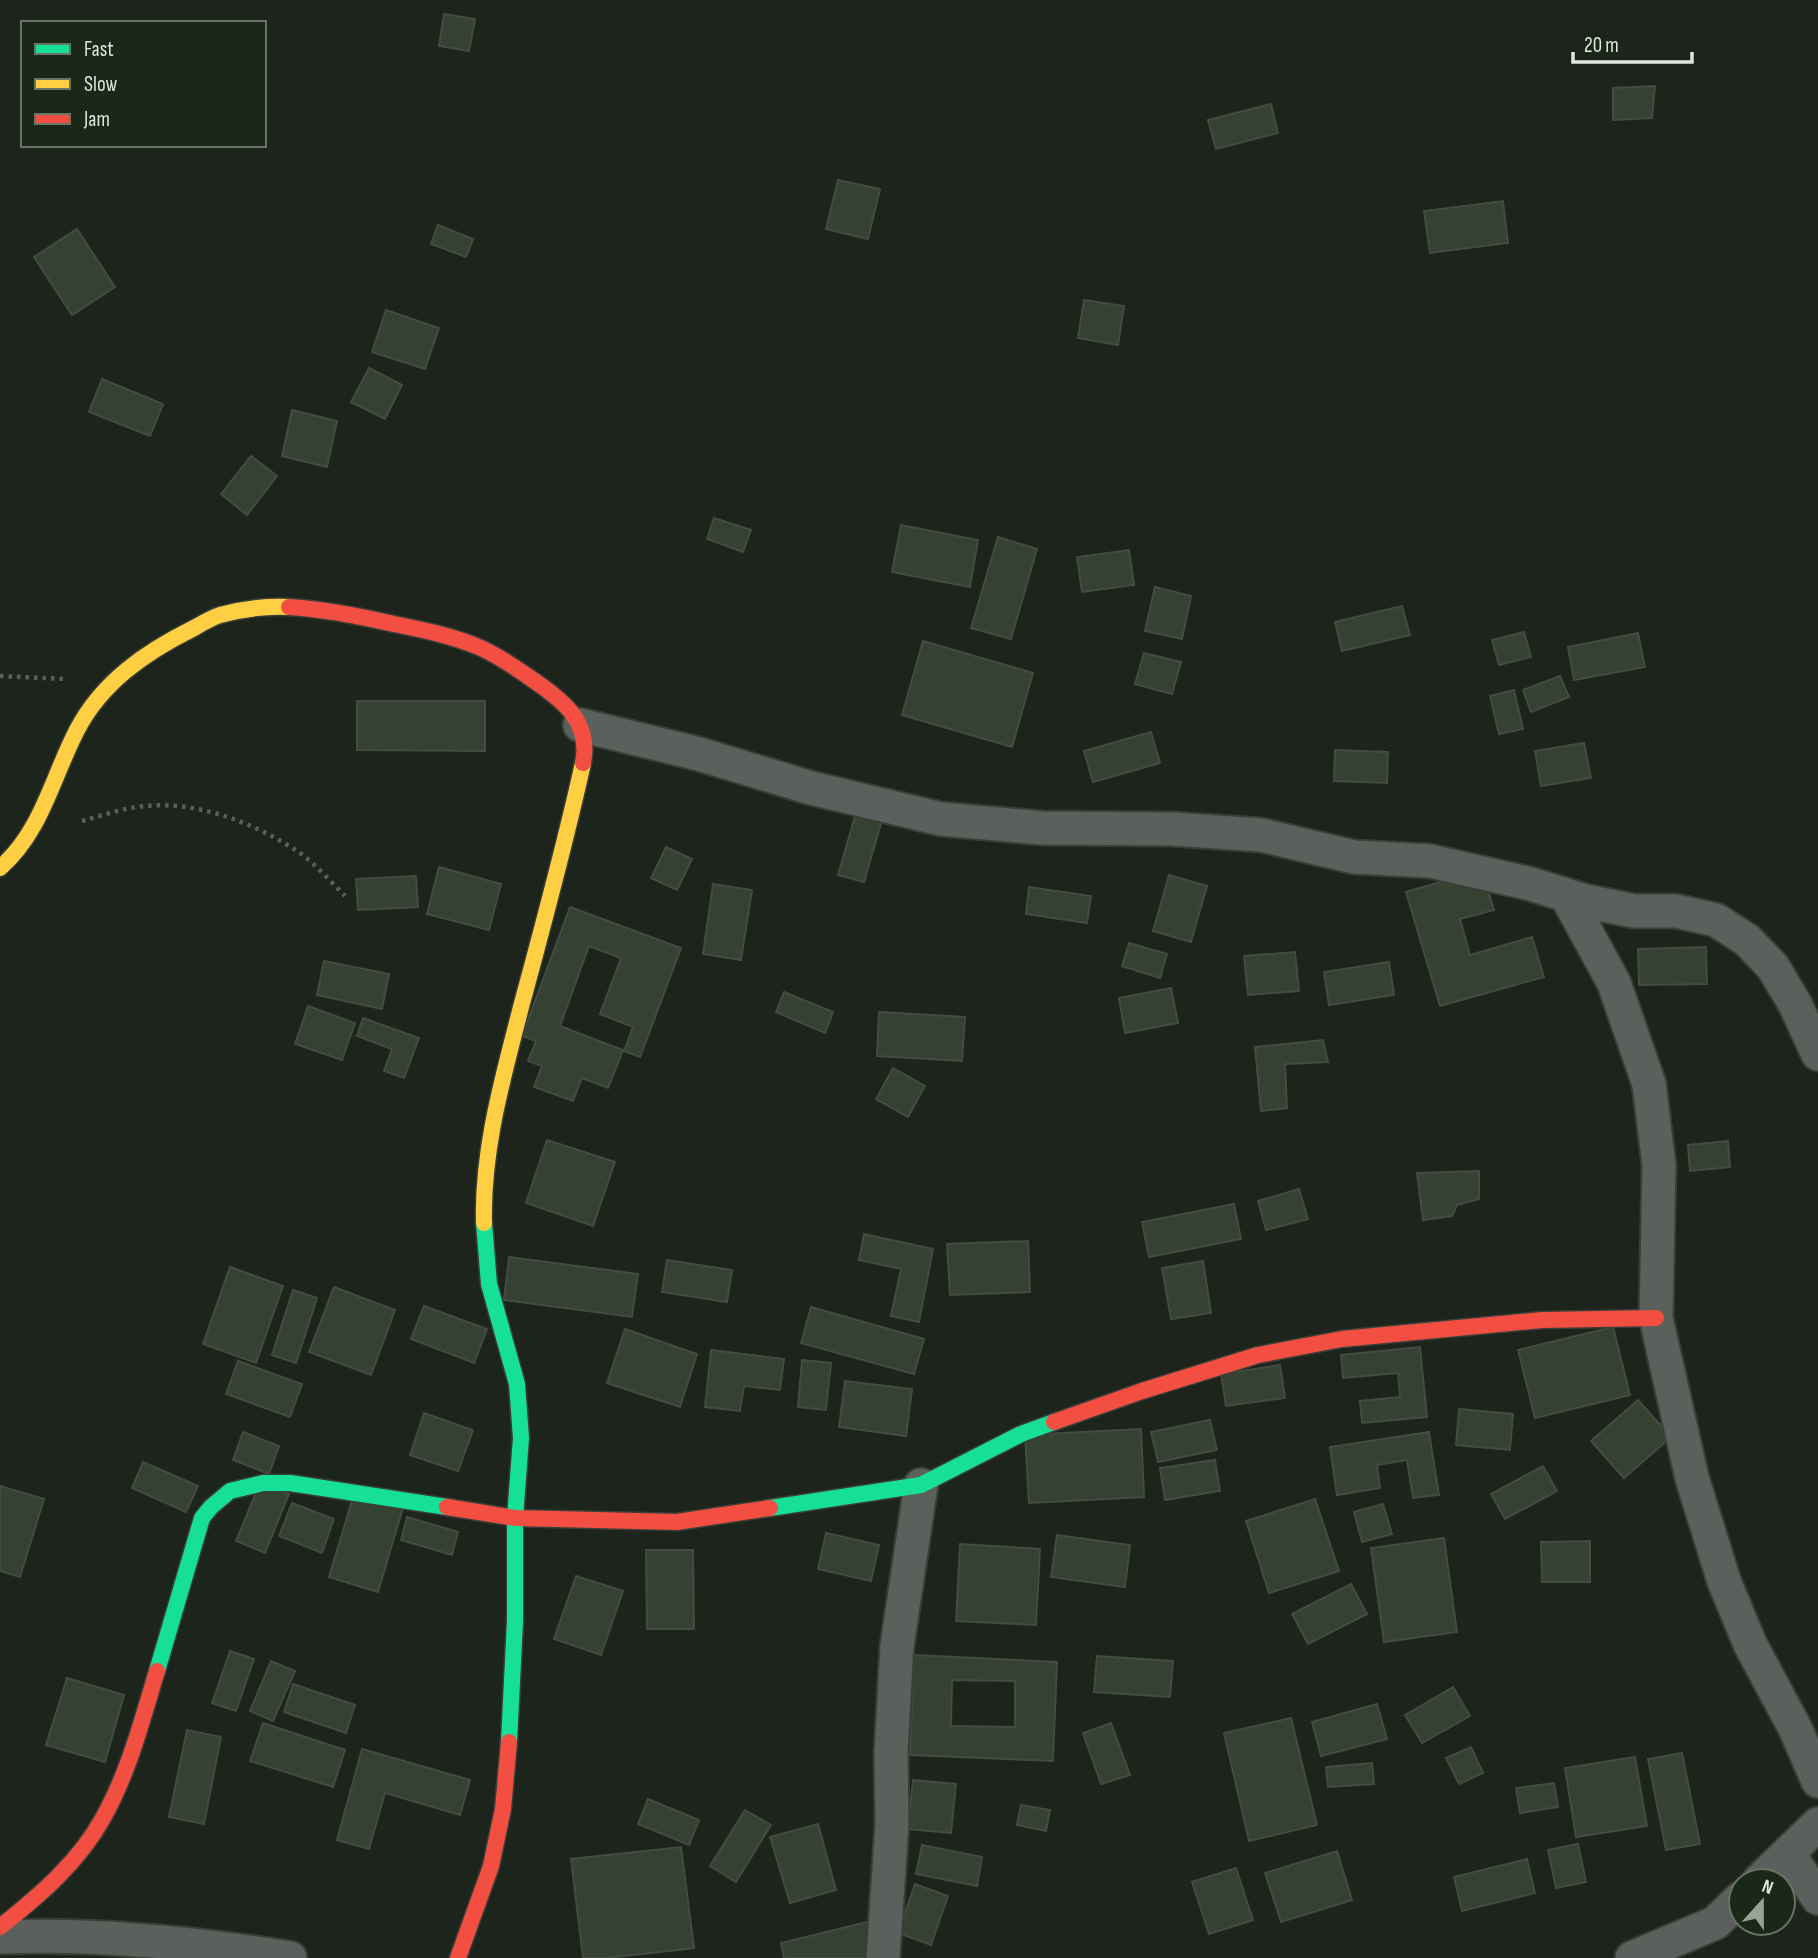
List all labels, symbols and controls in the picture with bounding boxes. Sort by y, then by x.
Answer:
legend [21,21,266,147]
scale bar [1573,21,1692,65]
text: 20 m [1584,33,1619,58]
text: Fast [84,37,114,62]
text: Slow [84,72,118,97]
text: Jam [83,107,110,132]
north arrow [1727,1867,1797,1937]
text: N [1759,1875,1776,1900]

